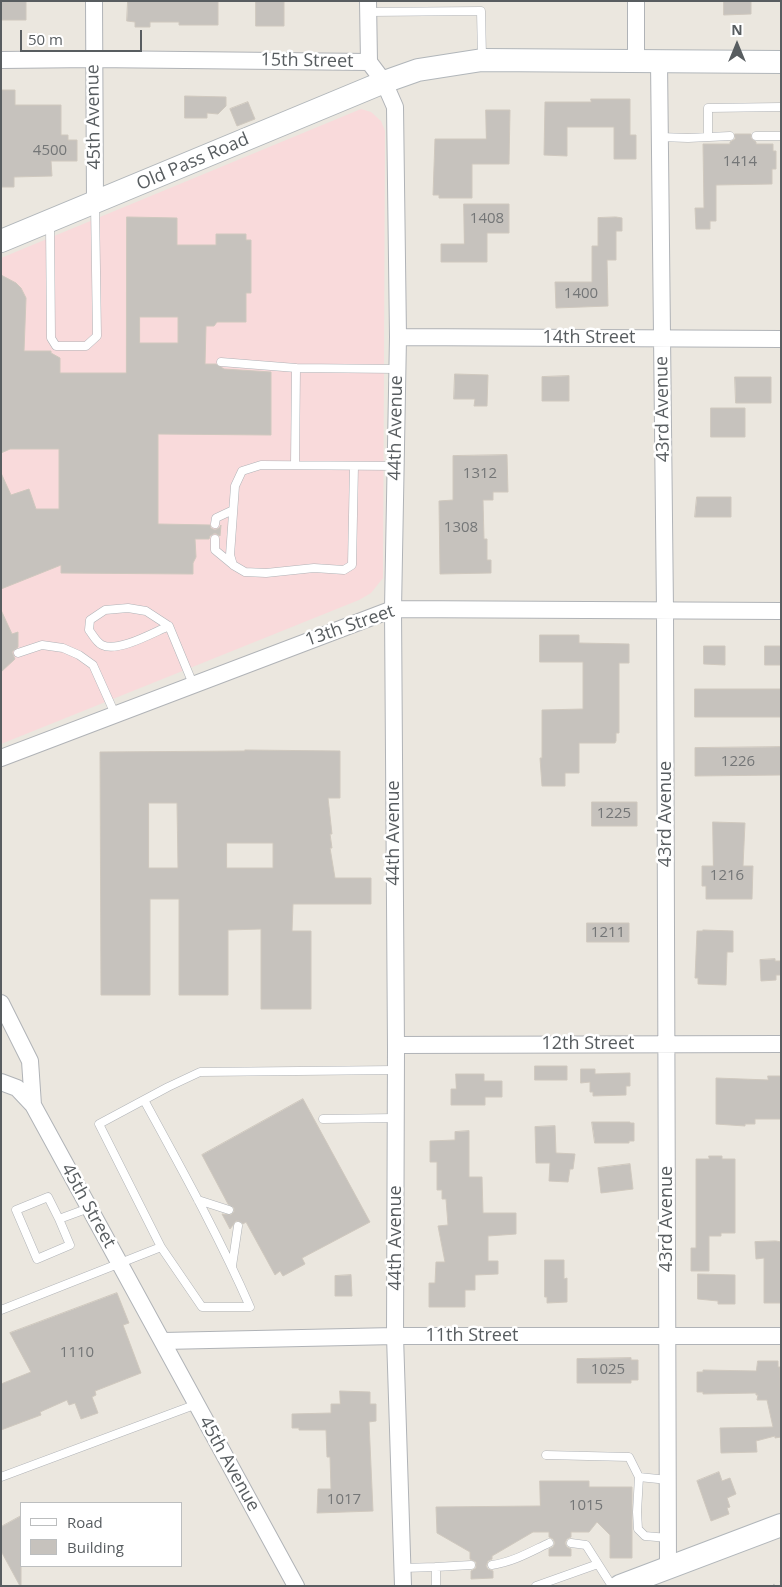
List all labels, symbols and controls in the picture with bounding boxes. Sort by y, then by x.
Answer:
scale bar [22,20,145,52]
north arrow [712,20,762,70]
text: N [731,20,743,39]
text: 50 m [28,29,63,49]
street label: 15th Street [260,49,354,73]
street label: 45th Avenue [82,64,106,170]
street label: Old Pass Road [134,129,252,195]
house number: 4500 [33,142,67,160]
house number: 1414 [723,153,757,171]
house number: 1408 [470,210,504,228]
house number: 1400 [564,285,598,303]
street label: 14th Street [543,327,635,349]
street label: 43rd Avenue [651,356,675,462]
street label: 44th Avenue [384,375,408,481]
house number: 1312 [463,465,497,483]
house number: 1308 [444,519,478,537]
street label: 13th Street [303,601,397,651]
house number: 1226 [721,753,755,771]
street label: 43rd Avenue [655,761,677,867]
street label: 44th Avenue [383,780,405,886]
house number: 1225 [597,805,631,823]
house number: 1216 [710,867,744,885]
house number: 1211 [591,924,625,942]
street label: 12th Street [542,1033,634,1055]
street label: 45th Street [56,1160,120,1252]
street label: 43rd Avenue [656,1166,678,1272]
street label: 44th Avenue [385,1185,407,1291]
street label: 11th Street [426,1325,518,1347]
house number: 1110 [60,1344,94,1362]
house number: 1025 [591,1361,625,1379]
street label: 45th Avenue [194,1413,264,1515]
house number: 1017 [327,1491,361,1509]
house number: 1015 [569,1497,603,1515]
legend [20,1502,182,1567]
text: Road [67,1512,103,1532]
text: Building [67,1537,124,1557]

